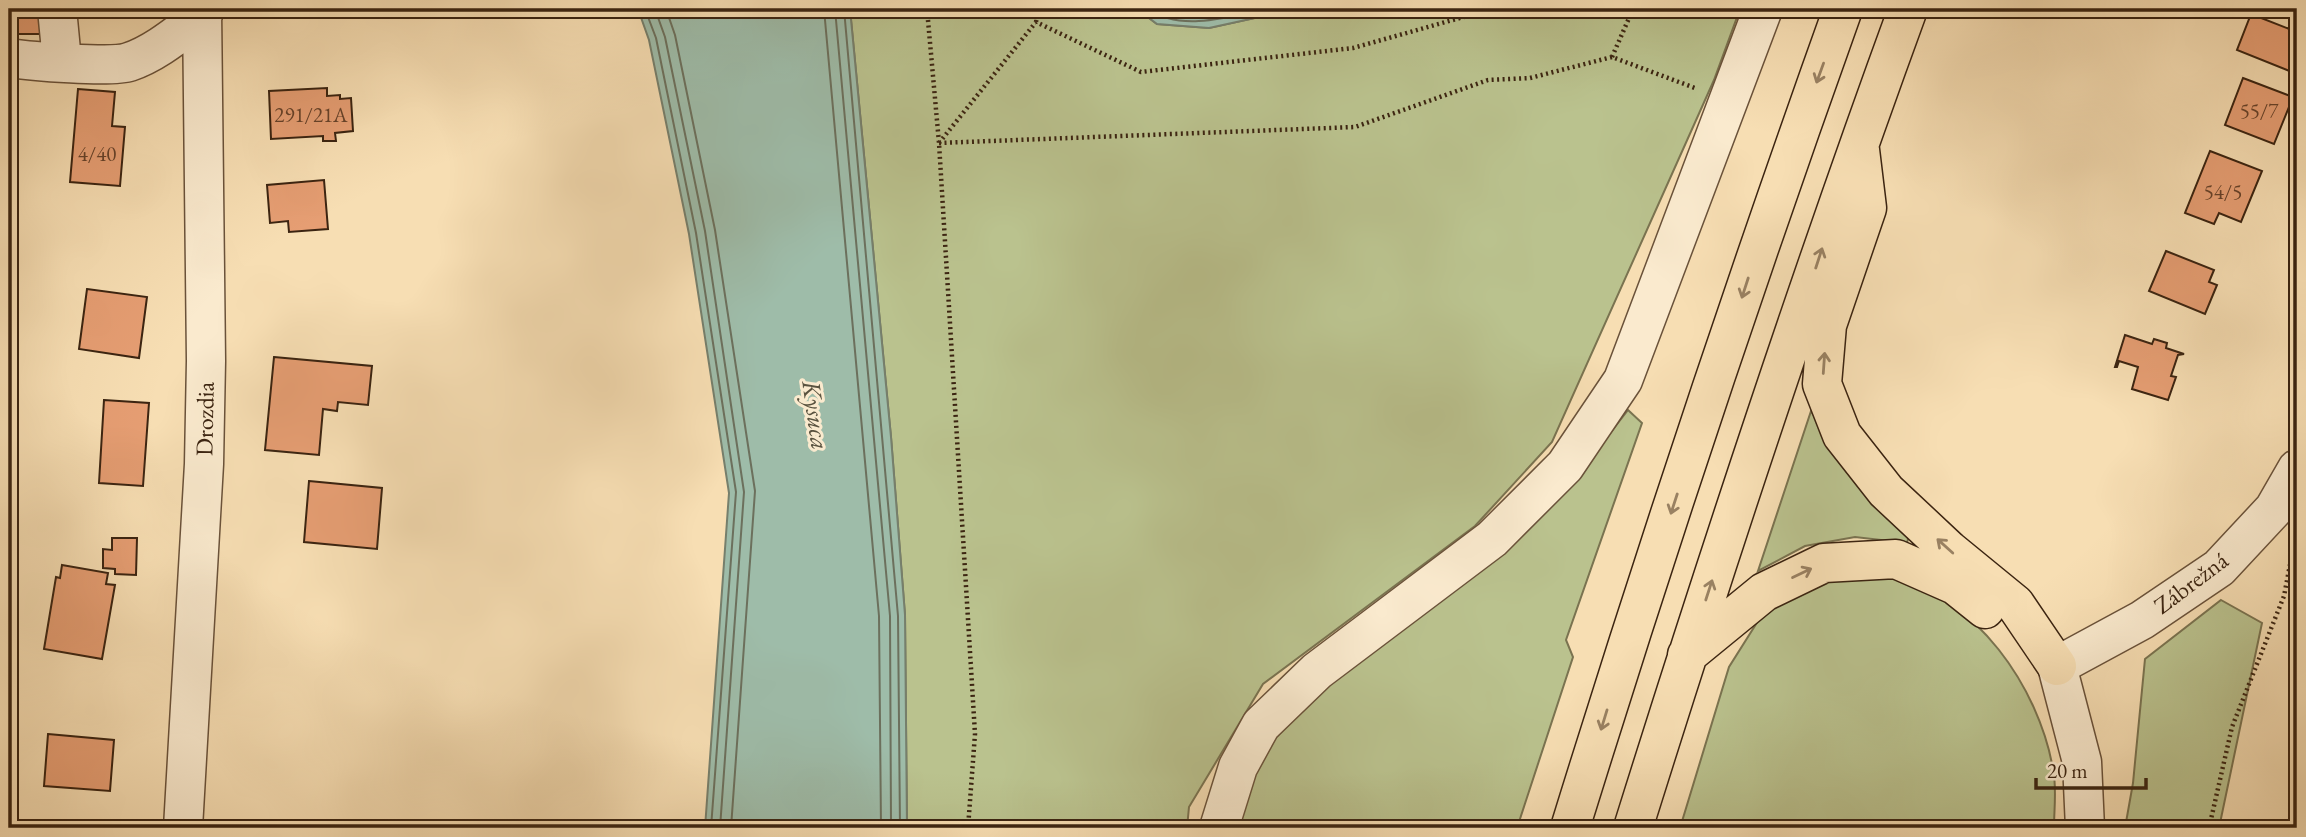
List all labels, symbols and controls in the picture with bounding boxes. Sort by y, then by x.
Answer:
one-way arrow [1813,62,1826,84]
house number: 55/7 [2240,97,2279,124]
house number: 291/21A [274,101,348,128]
house number: 4/40 [78,140,116,167]
house number: 54/5 [2204,178,2242,205]
one-way arrow [1813,247,1826,269]
one-way arrow [1738,276,1750,298]
one-way arrow [1818,352,1831,375]
water label: Kysuca [794,377,838,452]
street label: Drozdia [188,381,221,456]
one-way arrow [1666,492,1679,514]
one-way arrow [1937,537,1954,554]
street label: Zábrežná [2147,544,2234,621]
one-way arrow [1791,566,1812,580]
one-way arrow [1704,580,1716,602]
one-way arrow [1596,709,1609,731]
scale bar [2036,746,2147,790]
text: 20 m [2047,757,2088,784]

